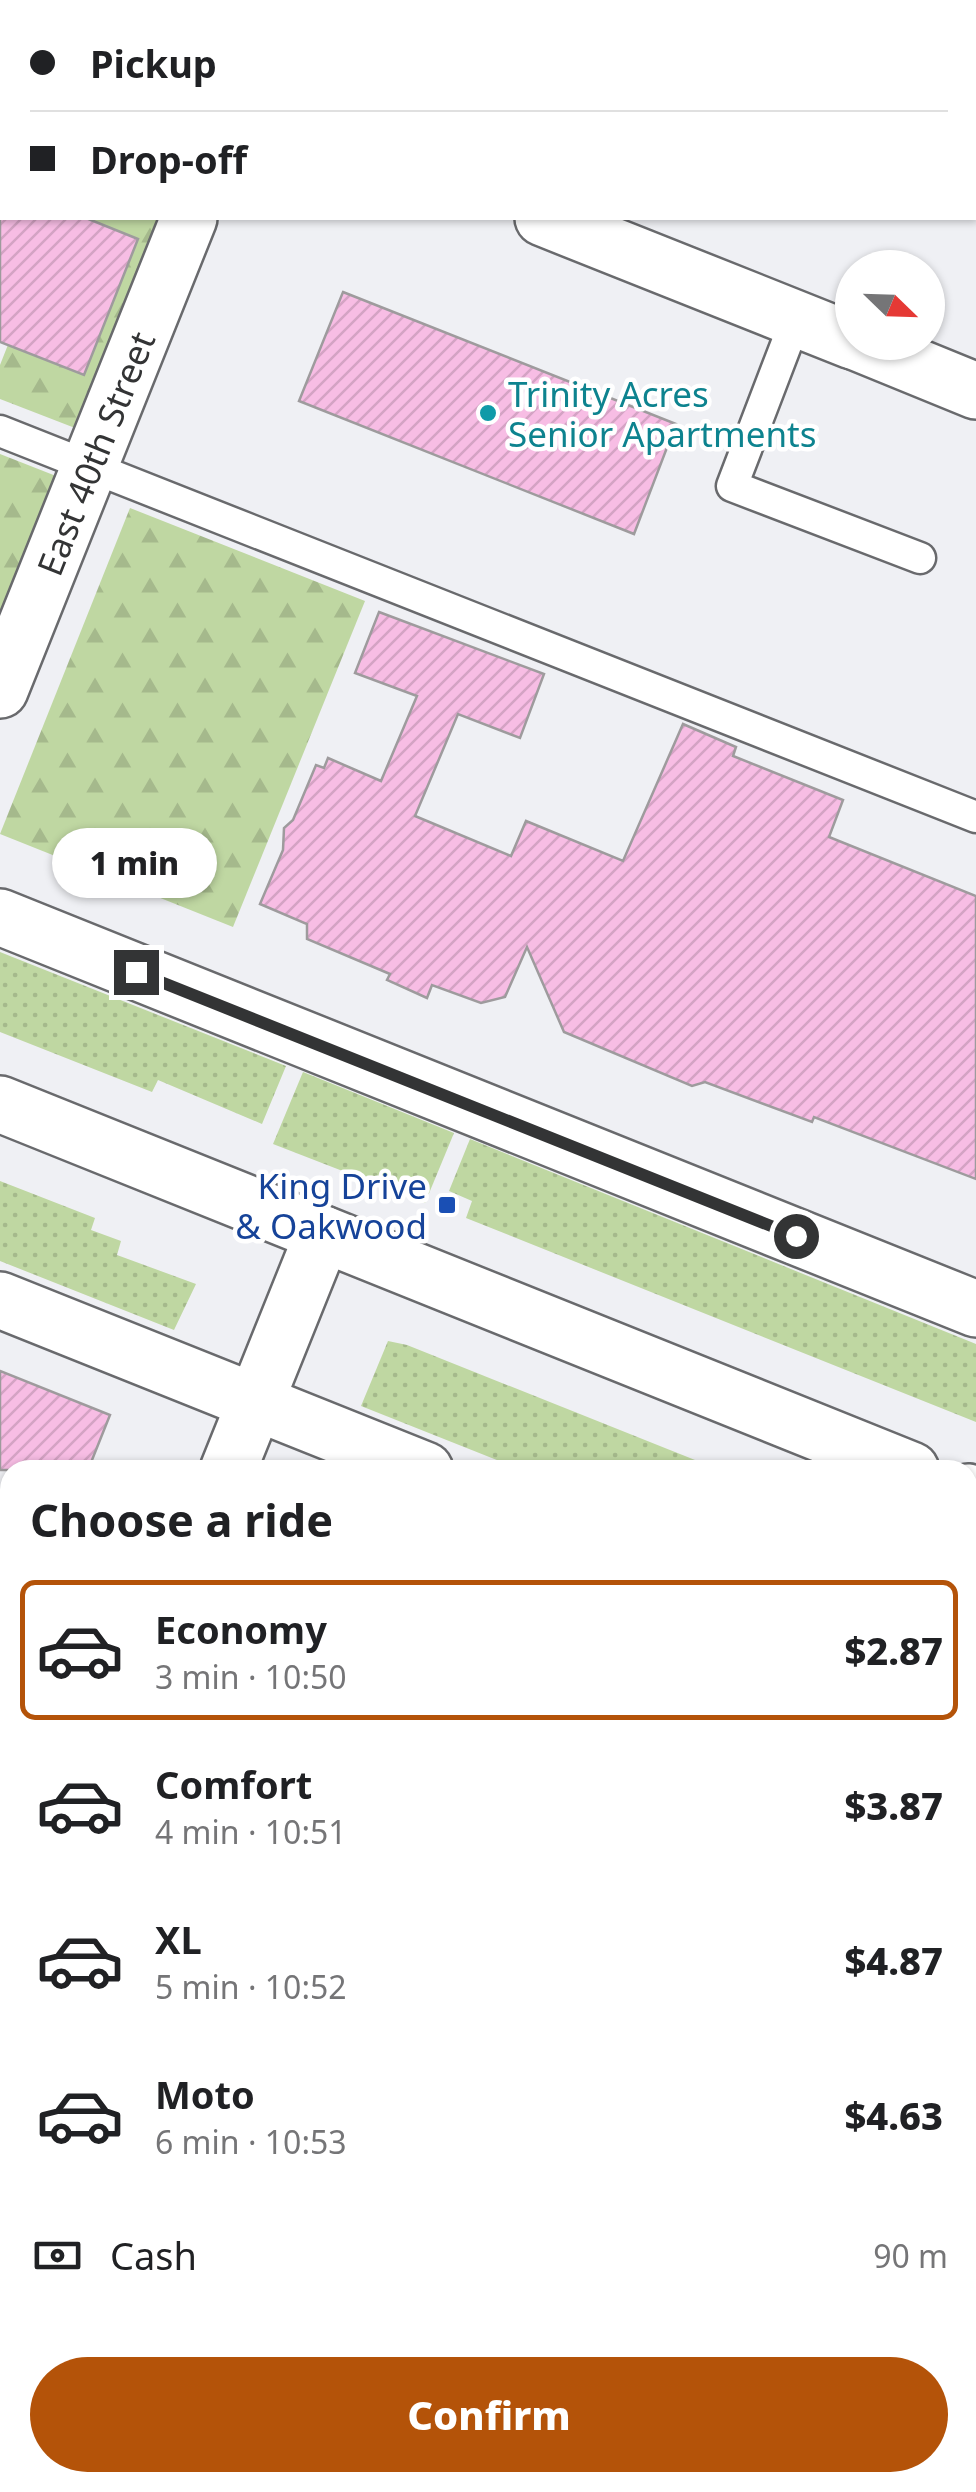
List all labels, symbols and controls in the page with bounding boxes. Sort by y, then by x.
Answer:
text: Pickup [90,37,217,89]
text: Drop-off [90,133,247,185]
north arrow [835,250,945,360]
map controls [835,250,945,360]
street label: East 40th Street [25,324,165,582]
place label: Trinity Acres Senior Apartments [508,370,816,457]
marker: Trinity Acres Senior Apartments [477,402,499,424]
callout: 1 min [54,827,218,897]
text: 1 min [90,841,179,884]
route end [114,950,159,995]
place label: King Drive & Oakwood [235,1162,427,1249]
marker: King Drive & Oakwood [436,1194,458,1216]
route start [774,1214,819,1259]
text: Choose a ride [30,1489,333,1550]
text: Economy [155,1603,327,1655]
icon: car [35,1605,125,1695]
text: $2.87 [844,1624,943,1676]
text: 3 min · 10:50 [155,1655,347,1698]
text: Comfort [155,1758,312,1810]
icon: car [35,1760,125,1850]
text: $3.87 [844,1779,943,1831]
text: 4 min · 10:51 [155,1810,347,1853]
text: XL [155,1913,202,1965]
icon: car [35,1915,125,2005]
text: $4.87 [844,1934,943,1986]
text: 5 min · 10:52 [155,1965,347,2008]
text: Moto [155,2068,255,2120]
icon: car [35,2070,125,2160]
text: $4.63 [844,2089,943,2141]
text: 6 min · 10:53 [155,2120,347,2163]
icon: cash [30,2228,85,2283]
text: Cash [110,2229,197,2281]
text: 90 m [873,2234,948,2277]
button: Confirm [30,2357,948,2472]

